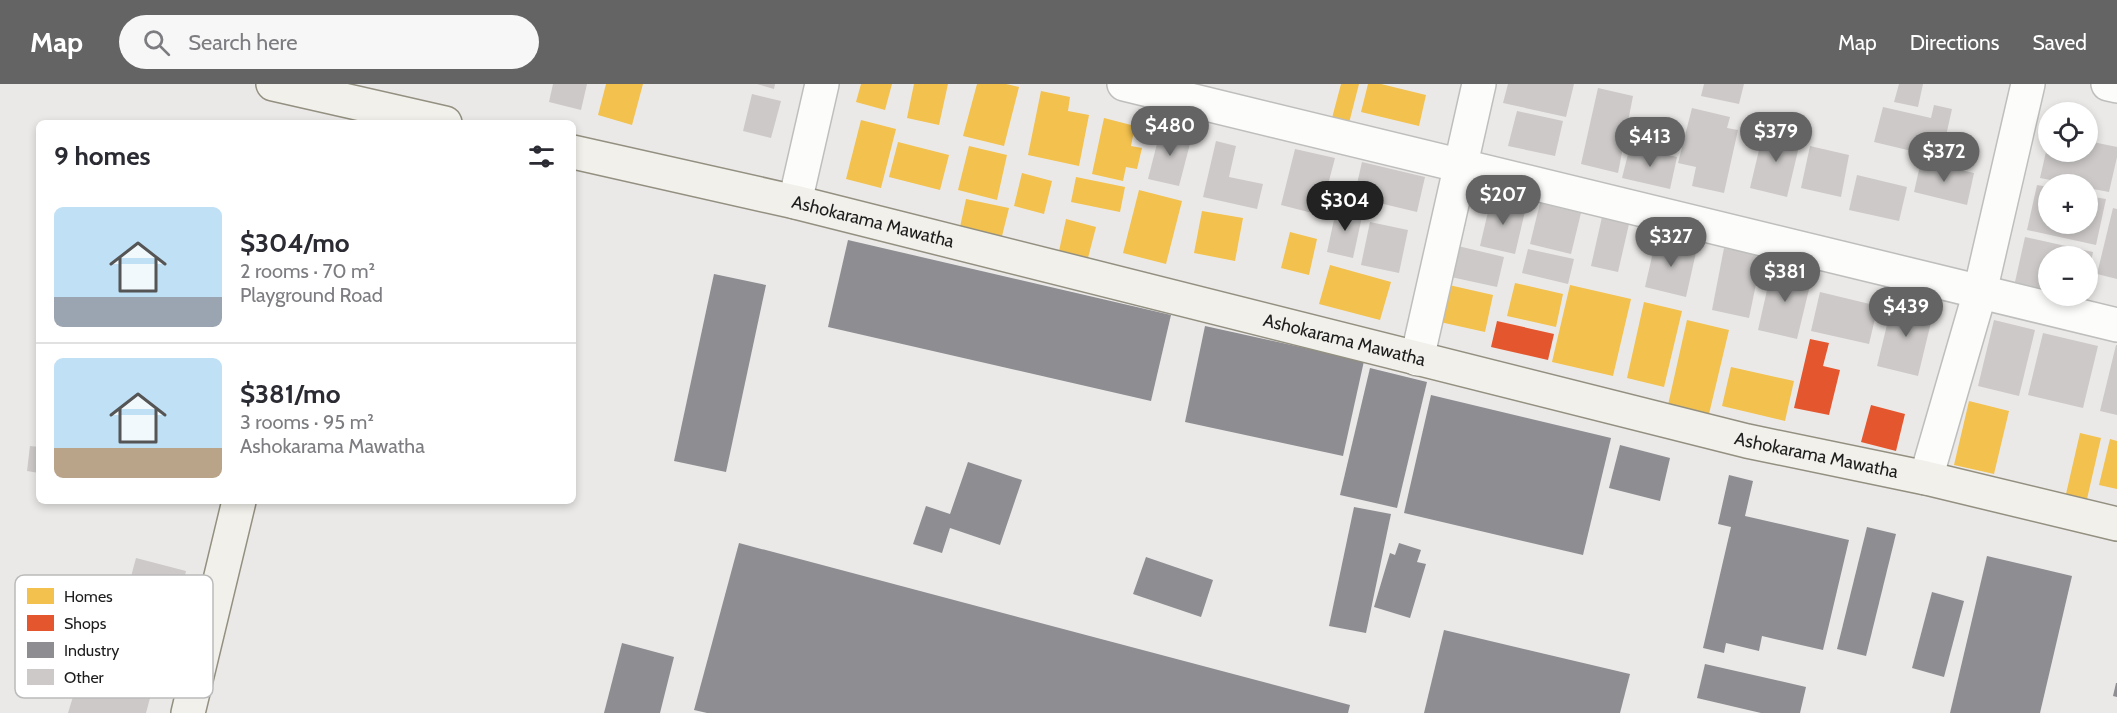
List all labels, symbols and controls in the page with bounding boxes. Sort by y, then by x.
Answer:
search box [119,15,539,69]
text: Map [30,25,83,59]
icon: search [140,26,173,59]
text: Search here [188,29,297,56]
text: Map [1838,30,1877,55]
text: Directions [1910,30,1999,55]
text: Saved [2032,30,2087,55]
map controls [2038,102,2098,306]
button: locate [2038,102,2098,162]
pin: $480 [1134,106,1206,157]
pin: $379 [1740,112,1812,163]
text: $480 [1145,113,1195,137]
pin: $413 [1614,117,1686,168]
text: $379 [1754,119,1798,143]
text: $413 [1629,124,1671,148]
pin: $372 [1908,132,1980,183]
text: $372 [1922,139,1966,163]
text: 9 homes [54,140,151,172]
icon: filters [525,140,558,173]
button: + [2038,174,2098,234]
pin: $207 [1467,175,1539,226]
pin: $304 [1309,181,1381,232]
text: $207 [1480,182,1526,206]
text: $304 [1321,188,1369,212]
street label: Ashokarama Mawatha [790,191,957,253]
pin: $327 [1635,217,1707,268]
text: $327 [1649,224,1693,248]
text: $304/mo [240,227,350,259]
icon: home [102,231,174,303]
button: − [2038,246,2098,306]
pin: $381 [1749,252,1821,303]
text: 2 rooms · 70 m² [240,259,375,283]
text: $381 [1764,259,1806,283]
text: Playground Road [240,283,383,307]
pin: $439 [1870,287,1942,338]
text: $439 [1883,294,1929,318]
street label: Ashokarama Mawatha [1261,309,1428,371]
text: $381/mo [240,378,340,410]
icon: home [102,382,174,454]
text: 3 rooms · 95 m² [240,410,374,434]
street label: Ashokarama Mawatha [1732,427,1900,483]
text: Ashokarama Mawatha [240,434,425,458]
legend [15,575,213,698]
text: Homes [64,587,113,606]
text: Shops [64,614,107,633]
text: Industry [64,641,119,660]
text: Other [64,668,105,687]

